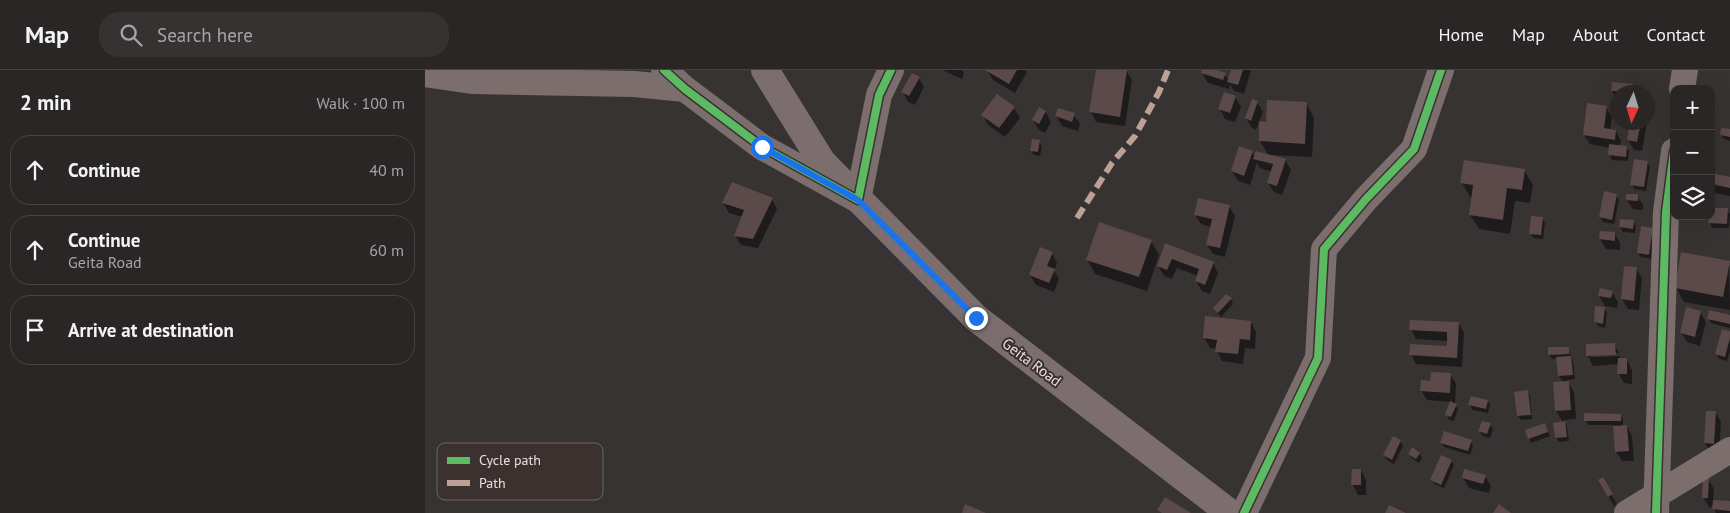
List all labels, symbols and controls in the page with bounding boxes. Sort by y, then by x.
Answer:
search box [99,12,449,57]
text: Map [25,19,69,50]
icon: search [117,21,145,49]
text: Search here [157,23,253,47]
text: Home [1438,23,1484,46]
text: Map [1512,23,1545,46]
text: About [1573,23,1619,46]
text: Contact [1647,23,1705,46]
north arrow [1610,85,1655,130]
map controls [1670,85,1715,220]
button: + [1670,85,1715,130]
text: 2 min [20,89,71,116]
text: Walk · 100 m [316,93,405,113]
button: − [1670,130,1715,175]
route start [751,136,774,159]
icon: ahead [21,156,49,184]
text: Continue [68,158,140,182]
text: 40 m [369,160,404,180]
button: layers [1670,175,1715,220]
text: Continue [68,228,140,252]
icon: ahead [21,236,49,264]
text: 60 m [369,240,404,260]
text: Geita Road [68,252,142,272]
route end [965,307,988,330]
icon: arrive [21,316,49,344]
text: Arrive at destination [68,318,234,342]
street label: Geita Road [999,334,1065,390]
legend [437,443,603,500]
text: Cycle path [479,451,541,469]
text: Path [479,474,506,492]

